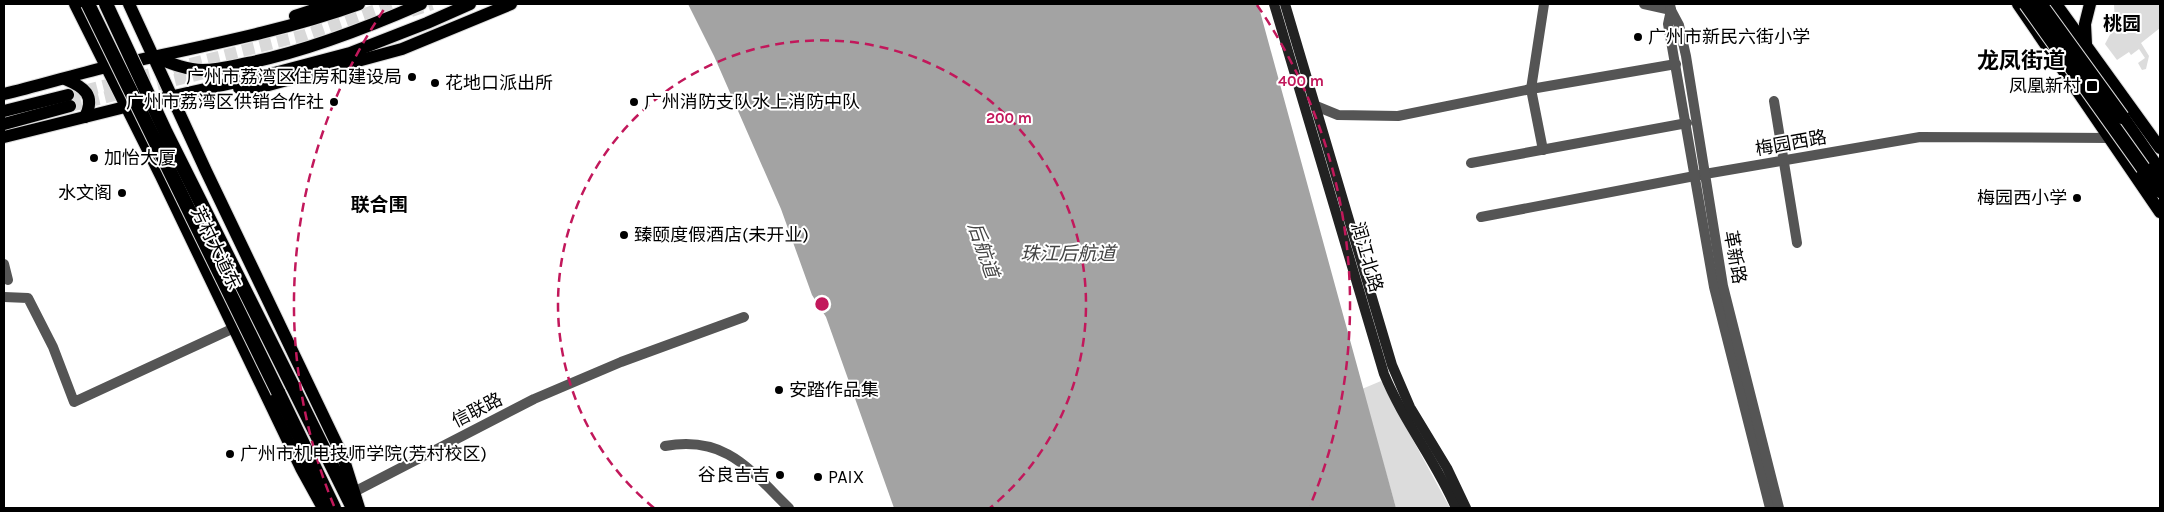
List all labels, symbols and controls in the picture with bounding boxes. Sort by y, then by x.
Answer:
district label: 桃园 [2103,13,2141,35]
place label: 广州市新民六街小学 [1648,26,1810,48]
marker: 广州市新民六街小学 [1632,31,1644,43]
district label: 龙凤街道 [1977,48,2065,74]
place label: 广州市荔湾区住房和建设局 [186,66,402,88]
marker: 广州市荔湾区住房和建设局 [406,71,418,83]
place label: 花地口派出所 [445,72,553,94]
text: 400 m [1278,72,1324,90]
place label: 凤凰新村 [2009,75,2081,97]
marker: 花地口派出所 [429,77,441,89]
marker: 凤凰新村 [2085,79,2099,93]
place label: 广州市荔湾区供销合作社 [126,91,324,113]
place label: 广州消防支队水上消防中队 [644,91,860,113]
marker: 广州市荔湾区供销合作社 [328,96,340,108]
marker: 广州消防支队水上消防中队 [628,96,640,108]
text: 200 m [986,109,1032,127]
street label: 梅园西路 [1754,126,1828,160]
place label: 加怡大厦 [104,147,176,169]
marker: 加怡大厦 [88,152,100,164]
place label: 水文阁 [58,182,112,204]
marker: 水文阁 [116,187,128,199]
place label: 梅园西小学 [1977,187,2067,209]
marker: 梅园西小学 [2071,192,2083,204]
district label: 联合围 [350,194,408,216]
street label: 芳村大道东 [186,203,246,293]
water label: 后航道 [963,219,1004,283]
street label: 润江北路 [1347,219,1387,295]
place label: 臻颐度假酒店(未开业) [634,224,809,246]
marker: 臻颐度假酒店(未开业) [618,229,630,241]
street label: 革新路 [1719,229,1751,285]
water label: 珠江后航道 [1020,243,1118,265]
centre of rings [813,295,831,313]
place label: 安踏作品集 [789,379,879,401]
marker: 安踏作品集 [773,384,785,396]
street label: 信联路 [448,388,506,432]
place label: 广州市机电技师学院(芳村校区) [240,443,487,465]
marker: 广州市机电技师学院(芳村校区) [224,448,236,460]
place label: 谷良吉吉 [698,464,770,486]
place label: PAIX [828,466,864,488]
marker: 谷良吉吉 [774,469,786,481]
marker: PAIX [812,471,824,483]

